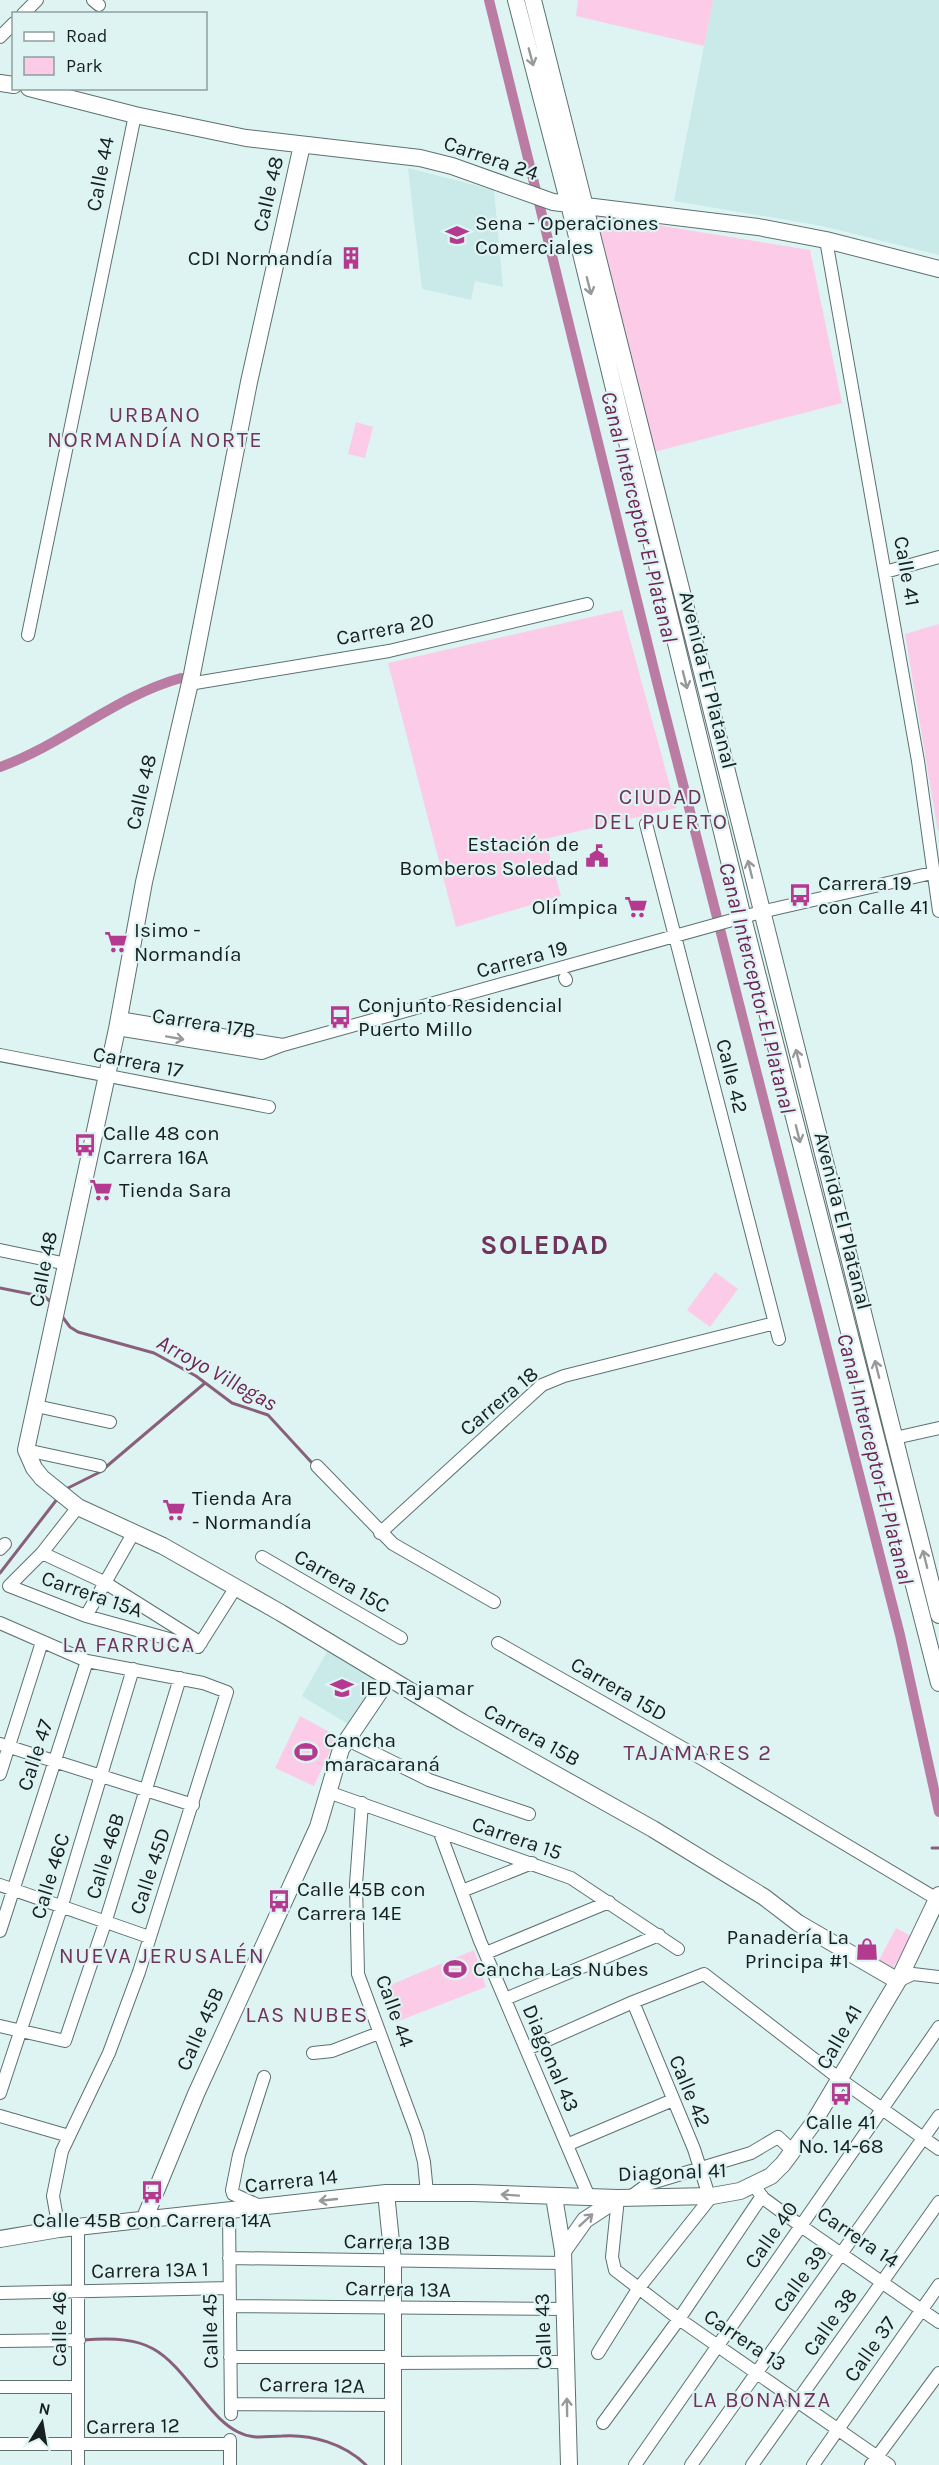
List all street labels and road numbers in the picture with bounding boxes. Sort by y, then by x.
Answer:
street label: Carrera 24 [441,131,542,185]
street label: Calle 44 [81,134,119,213]
street label: Calle 48 [248,154,288,234]
street label: Calle 41 [889,534,925,608]
street label: Avenida El Platanal [674,589,742,771]
street label: Carrera 20 [334,608,436,650]
street label: Calle 48 [121,752,161,832]
street label: Carrera 19 [474,935,570,983]
street label: Carrera 17B [151,1003,257,1043]
street label: Calle 42 [711,1036,753,1116]
street label: Carrera 17 [91,1042,185,1083]
street label: Avenida El Platanal [809,1130,877,1312]
street label: Calle 48 [24,1229,62,1309]
street label: Carrera 18 [455,1361,543,1441]
street label: Carrera 15C [290,1544,394,1618]
street label: Carrera 15A [38,1565,146,1623]
street label: Carrera 15D [567,1652,671,1726]
street label: Carrera 15B [480,1699,584,1771]
street label: Calle 47 [12,1716,58,1794]
street label: Calle 46B [81,1810,129,1902]
street label: Carrera 15 [469,1811,565,1865]
street label: Calle 45D [125,1825,175,1917]
street label: Calle 46C [26,1830,74,1922]
street label: Calle 44 [371,1971,419,2051]
street label: Calle 45B [171,1984,229,2074]
street label: Calle 41 [811,2000,867,2074]
street label: Diagonal 43 [518,2001,584,2115]
street label: Calle 42 [664,2051,716,2131]
street label: Diagonal 41 [617,2158,727,2186]
street label: Carrera 14 [243,2164,339,2198]
street label: Calle 40 [739,2197,803,2273]
street label: Carrera 14 [813,2201,904,2273]
street label: Carrera 13B [343,2229,451,2255]
street label: Calle 39 [768,2241,832,2317]
street label: Carrera 13A 1 [91,2257,209,2283]
street label: Carrera 13A [345,2276,451,2302]
street label: Calle 38 [798,2283,862,2361]
street label: Calle 46 [47,2291,71,2367]
street label: Calle 45 [197,2293,223,2369]
street label: Calle 43 [530,2293,556,2369]
street label: Carrera 13 [699,2304,791,2376]
street label: Calle 37 [839,2312,901,2386]
street label: Carrera 12A [259,2372,365,2398]
street label: Carrera 12 [86,2413,180,2439]

